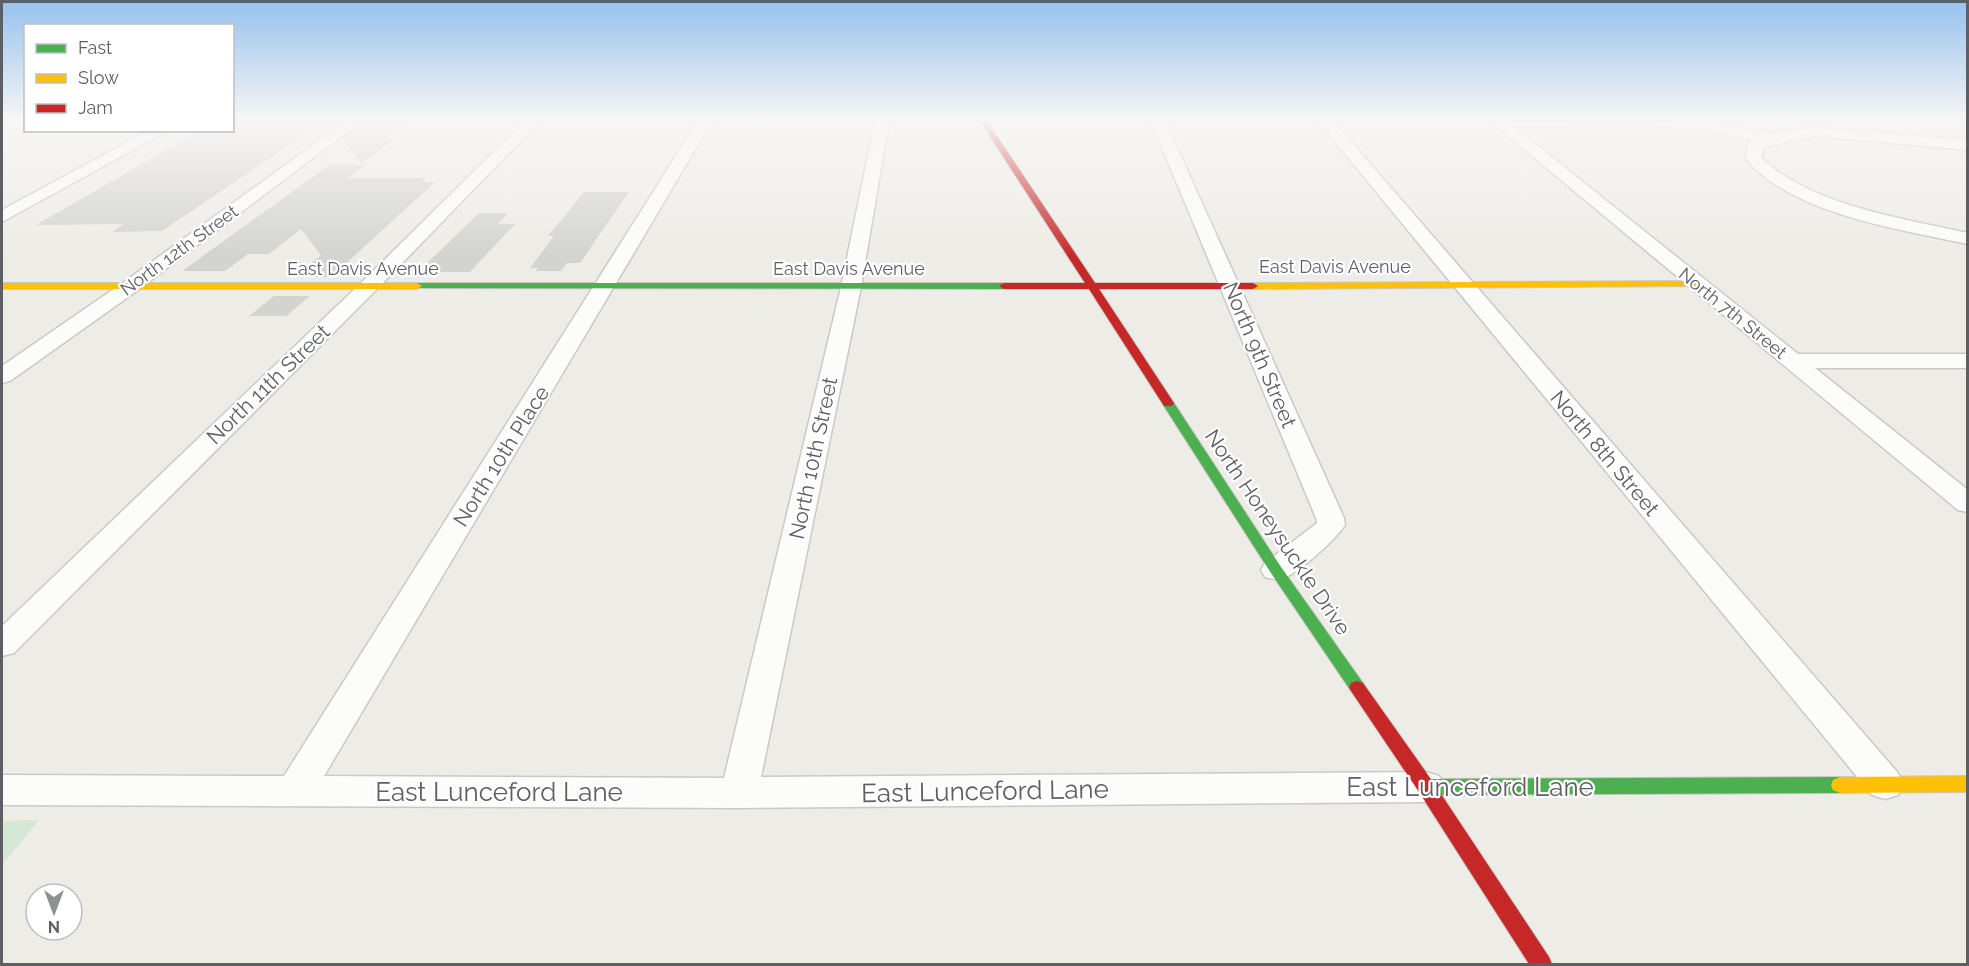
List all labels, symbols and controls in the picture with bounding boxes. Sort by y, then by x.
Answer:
legend [24,24,234,132]
text: Fast [78,37,112,58]
text: Slow [78,67,119,88]
text: Jam [78,97,113,118]
street label: North 12th Street [116,200,242,300]
street label: East Davis Avenue [1259,256,1411,277]
street label: East Davis Avenue [287,258,439,279]
street label: East Davis Avenue [773,258,925,279]
street label: North 7th Street [1675,263,1791,363]
street label: North 9th Street [1218,278,1302,432]
street label: North 11th Street [201,319,335,449]
street label: North 10th Street [784,375,842,541]
street label: North 10th Place [448,381,554,531]
street label: North 8th Street [1545,385,1665,521]
street label: North Honeysuckle Drive [1200,424,1356,640]
street label: East Lunceford Lane [1346,772,1594,802]
street label: East Lunceford Lane [861,774,1109,808]
street label: East Lunceford Lane [375,777,623,807]
north arrow [24,882,84,942]
text: N [48,917,60,936]

